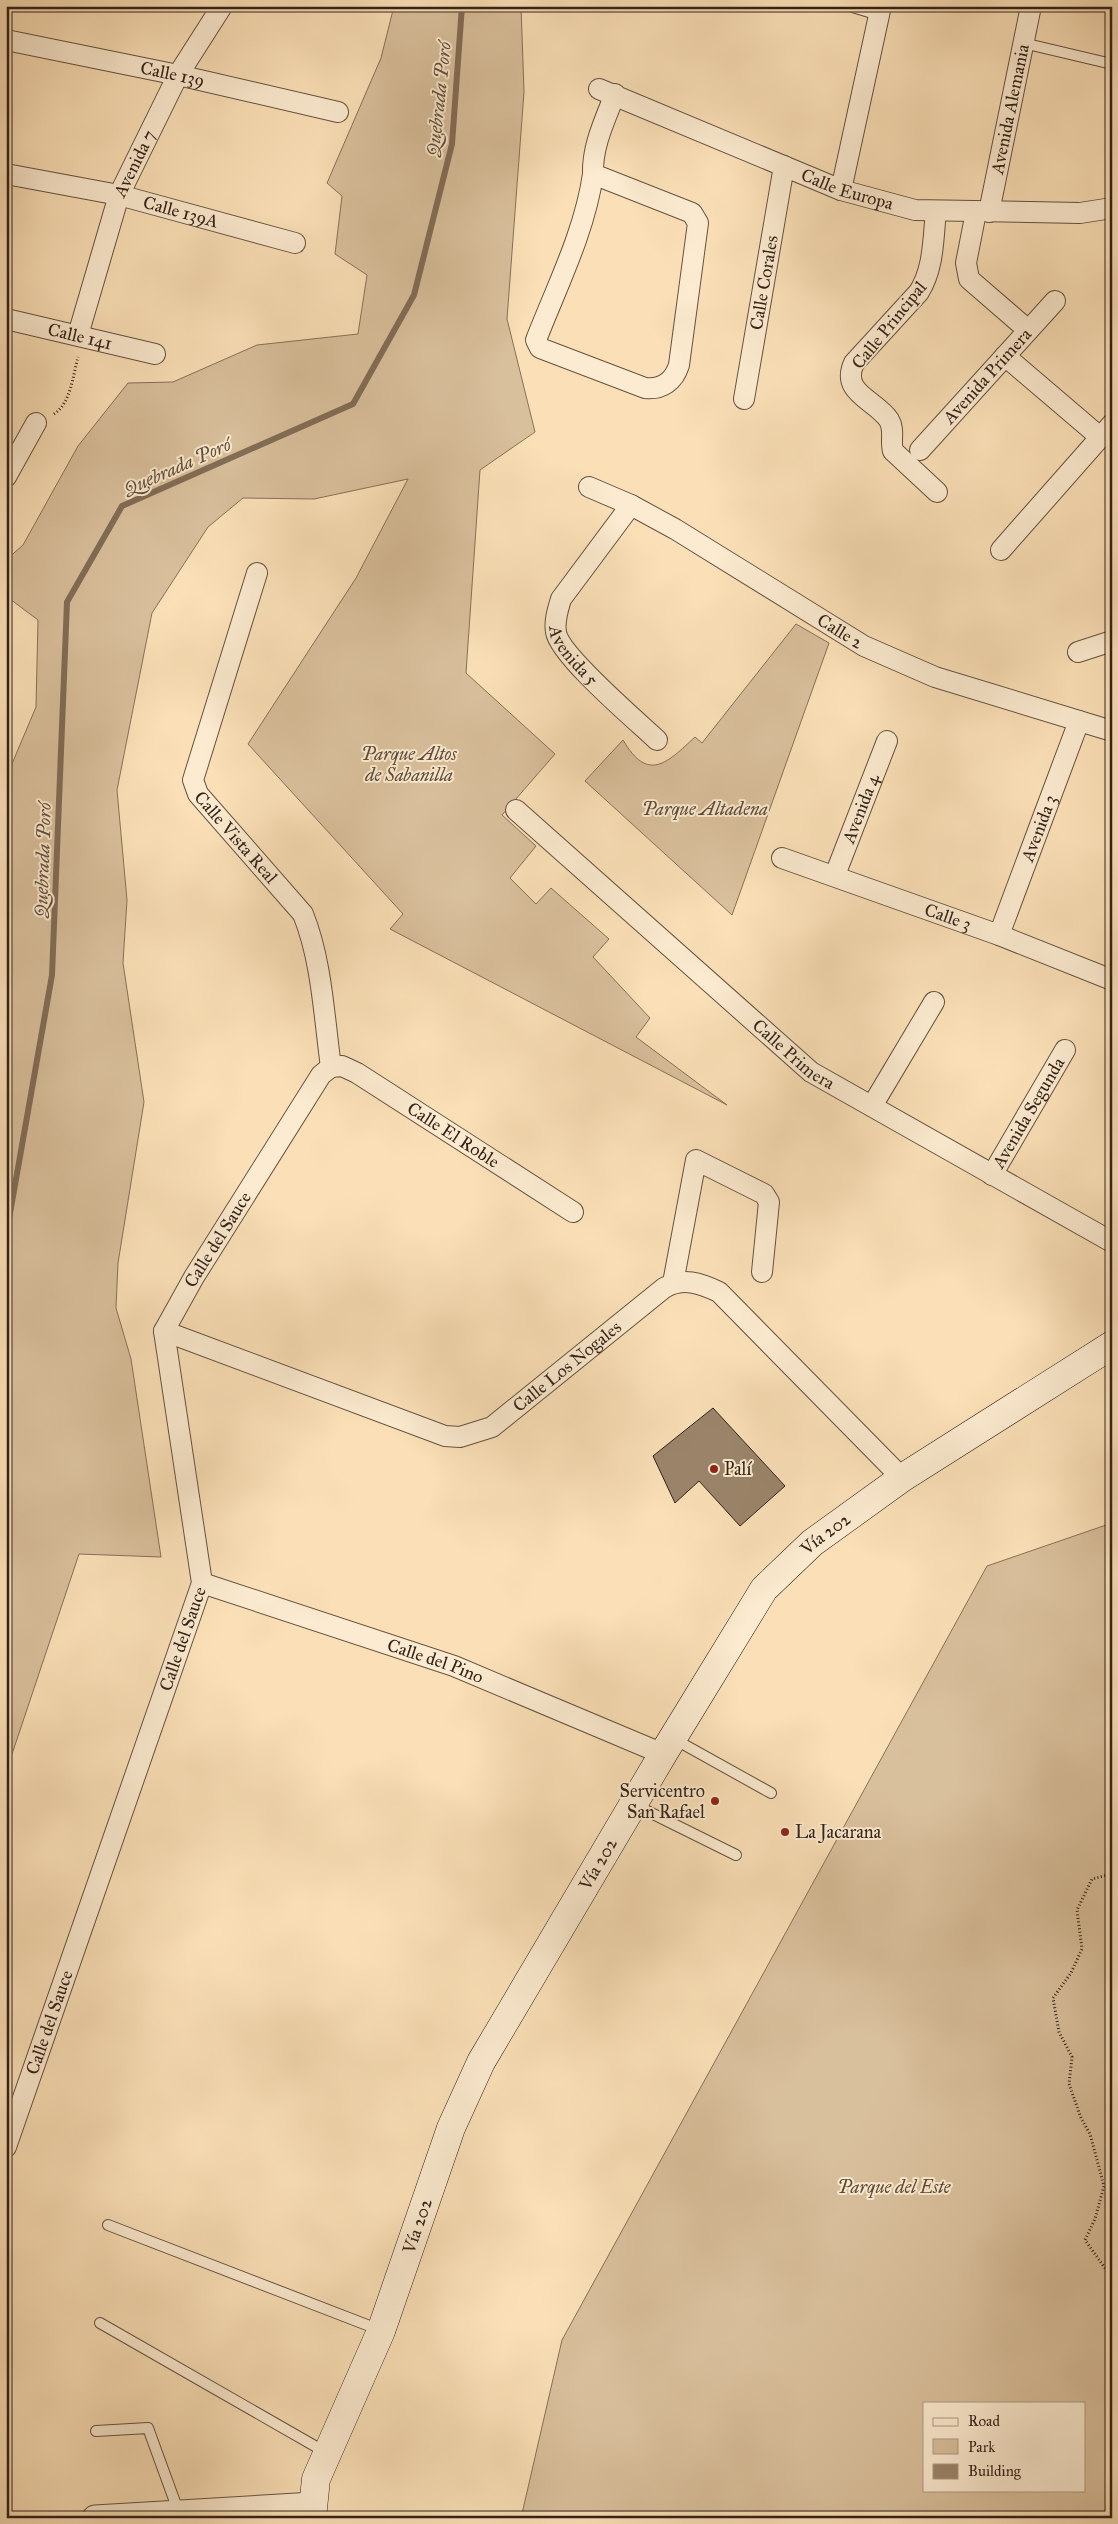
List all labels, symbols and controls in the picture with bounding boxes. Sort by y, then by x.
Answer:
water label: Quebrada Poró [421,38,456,158]
street label: Avenida Alemania [986,42,1034,177]
street label: Calle 139 [139,57,207,92]
street label: Avenida 7 [108,126,160,202]
street label: Calle Europa [798,164,896,215]
street label: Calle 139A [141,191,221,233]
street label: Calle Corales [745,234,783,332]
street label: Calle Principal [847,277,931,373]
street label: Calle 141 [46,318,114,355]
street label: Avenida Primera [938,323,1036,429]
water label: Quebrada Poró [119,431,237,501]
street label: Calle 2 [813,609,867,654]
street label: Avenida 5 [544,623,603,691]
park label: Parque Altos de Sabanilla [361,743,457,786]
street label: Avenida 4 [837,770,884,848]
street label: Calle Vista Real [190,787,282,888]
street label: Avenida 3 [1016,792,1061,866]
park label: Parque Altadena [642,798,768,820]
water label: Quebrada Poró [29,799,56,919]
street label: Calle 3 [921,898,974,935]
street label: Calle Primera [748,1014,839,1094]
street label: Avenida Segunda [987,1053,1070,1173]
street label: Calle El Roble [403,1097,503,1173]
street label: Calle del Sauce [179,1188,256,1291]
street label: Calle Los Nogales [508,1316,626,1417]
place label: Palí [724,1458,752,1480]
marker: Palí [708,1463,720,1475]
street label: Vía 202 [795,1508,855,1560]
street label: Calle del Sauce [154,1584,211,1694]
street label: Calle del Pino [384,1634,487,1688]
place label: Servicentro San Rafael [620,1780,705,1823]
marker: Servicentro San Rafael [709,1795,721,1807]
place label: La Jacarana [795,1821,882,1844]
marker: La Jacarana [779,1826,791,1838]
street label: Vía 202 [574,1834,622,1895]
street label: Calle del Sauce [21,1967,78,2077]
park label: Parque del Este [838,2176,952,2198]
street label: Vía 202 [397,2195,437,2257]
legend [923,2402,1086,2492]
text: Road [968,2412,1000,2430]
text: Park [968,2438,995,2456]
text: Building [968,2462,1022,2480]

